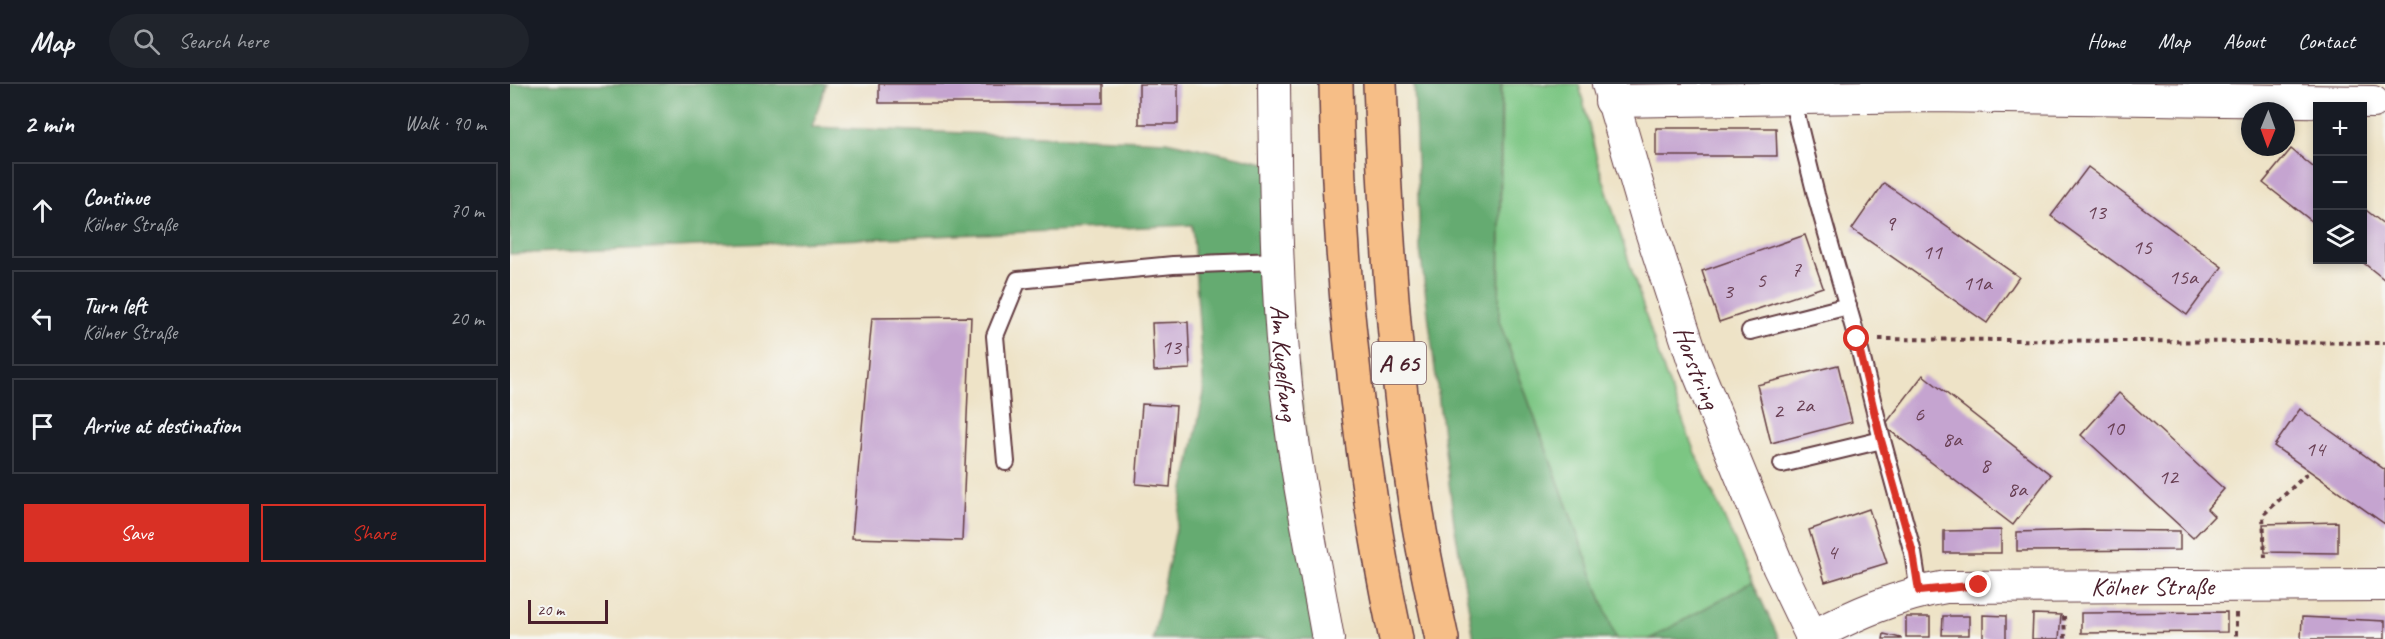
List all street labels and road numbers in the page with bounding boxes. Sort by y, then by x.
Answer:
street label: Am Kugelfang [1263,304,1306,424]
street label: Horstring [1666,322,1728,415]
road number: A 65 [1372,342,1426,384]
street label: Kölner Straße [2091,570,2216,603]

